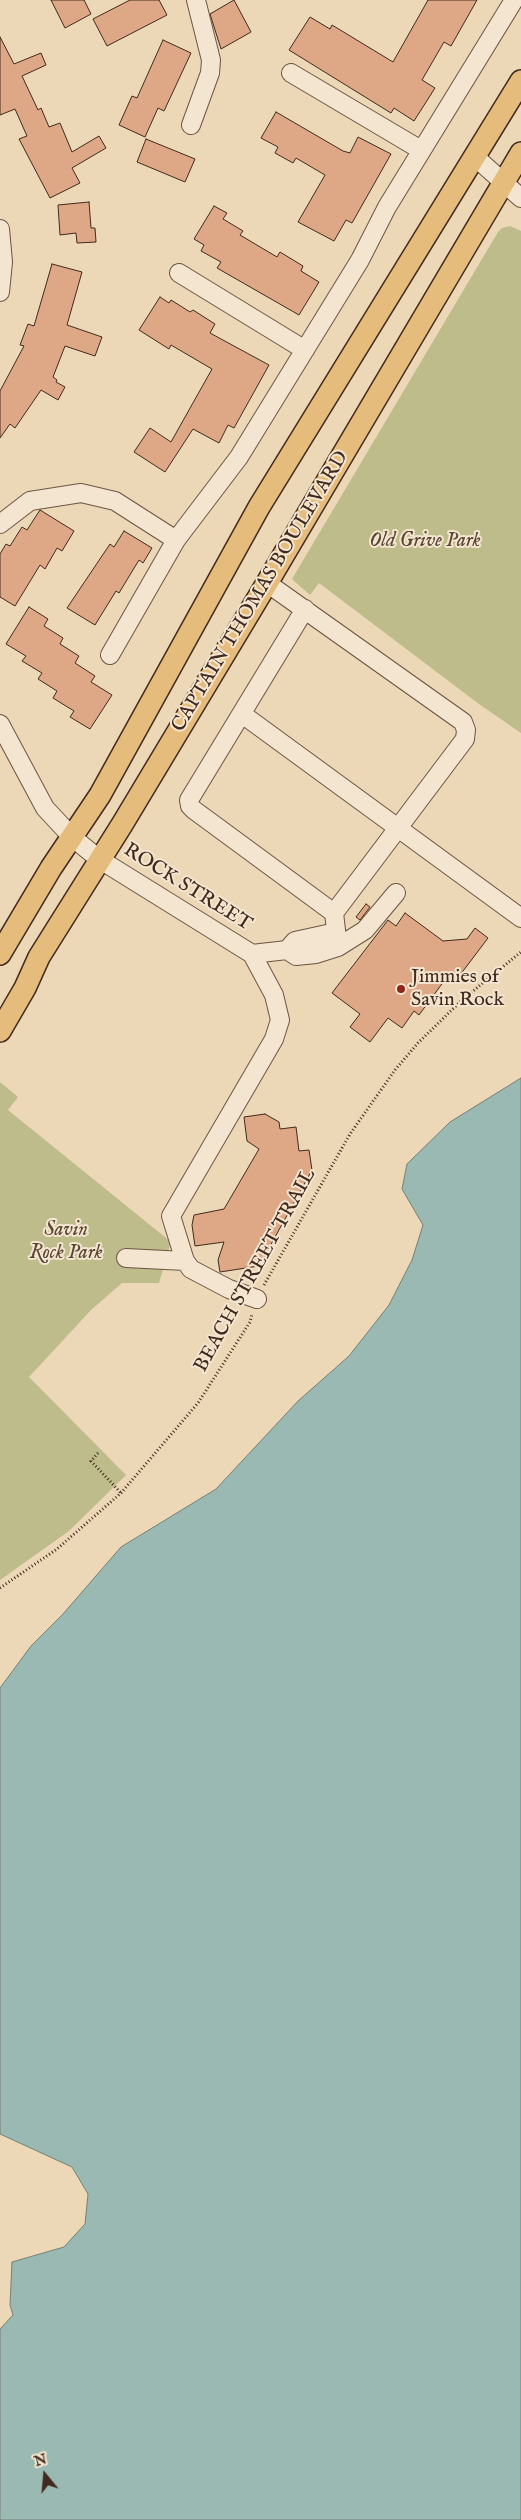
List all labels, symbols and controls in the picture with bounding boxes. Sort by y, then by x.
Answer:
street label: CAPTAIN THOMAS BOULEVARD [167,447,355,737]
park label: Old Grive Park [369,530,481,554]
street label: ROCK STREET [118,839,256,937]
place label: Jimmies of Savin Rock [411,966,504,1013]
marker: Jimmies of Savin Rock [395,983,407,995]
street label: BEACH STREET TRAIL [190,1165,322,1377]
park label: Savin Rock Park [30,1219,102,1266]
north arrow [20,2450,70,2500]
text: N [32,2450,49,2471]

